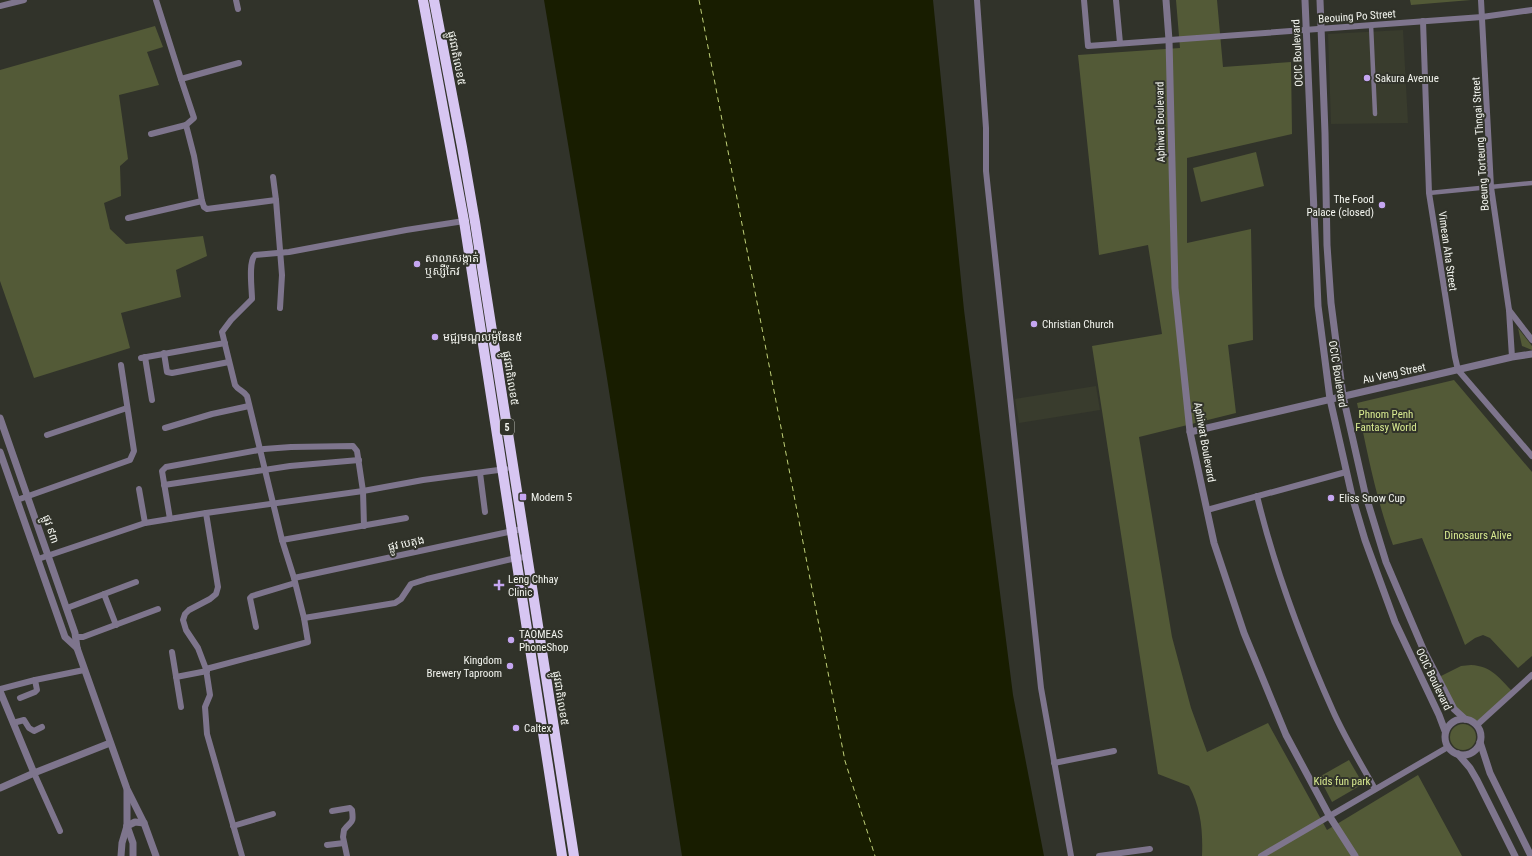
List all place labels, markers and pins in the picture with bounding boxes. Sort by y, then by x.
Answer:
place label: Sakura Avenue [1375,72,1439,85]
marker: Sakura Avenue [1362,73,1372,83]
place label: The Food Palace (closed) [1306,193,1374,219]
marker: The Food Palace (closed) [1377,200,1387,210]
place label: សាលាសង្កាត់ ឬស្សីកែវ [425,251,479,278]
marker: សាលាសង្កាត់ ឬស្សីកែវ [412,259,422,269]
place label: Christian Church [1042,318,1114,331]
marker: Christian Church [1029,319,1039,329]
place label: មជ្ឍមណ្ឌលម៉ូឌែន៥ [443,330,522,344]
marker: មជ្ឍមណ្ឌលម៉ូឌែន៥ [430,332,440,342]
place label: Modern 5 [531,491,572,504]
marker: Modern 5 [518,492,528,502]
place label: Eliss Snow Cup [1339,492,1405,505]
marker: Eliss Snow Cup [1326,493,1336,503]
place label: Leng Chhay Clinic [508,573,559,599]
marker: Leng Chhay Clinic [493,579,505,591]
place label: TAOMEAS PhoneShop [519,628,568,654]
marker: TAOMEAS PhoneShop [506,635,516,645]
place label: Kingdom Brewery Taproom [427,654,502,680]
marker: Kingdom Brewery Taproom [505,661,515,671]
place label: Caltex [524,722,551,735]
marker: Caltex [511,723,521,733]

